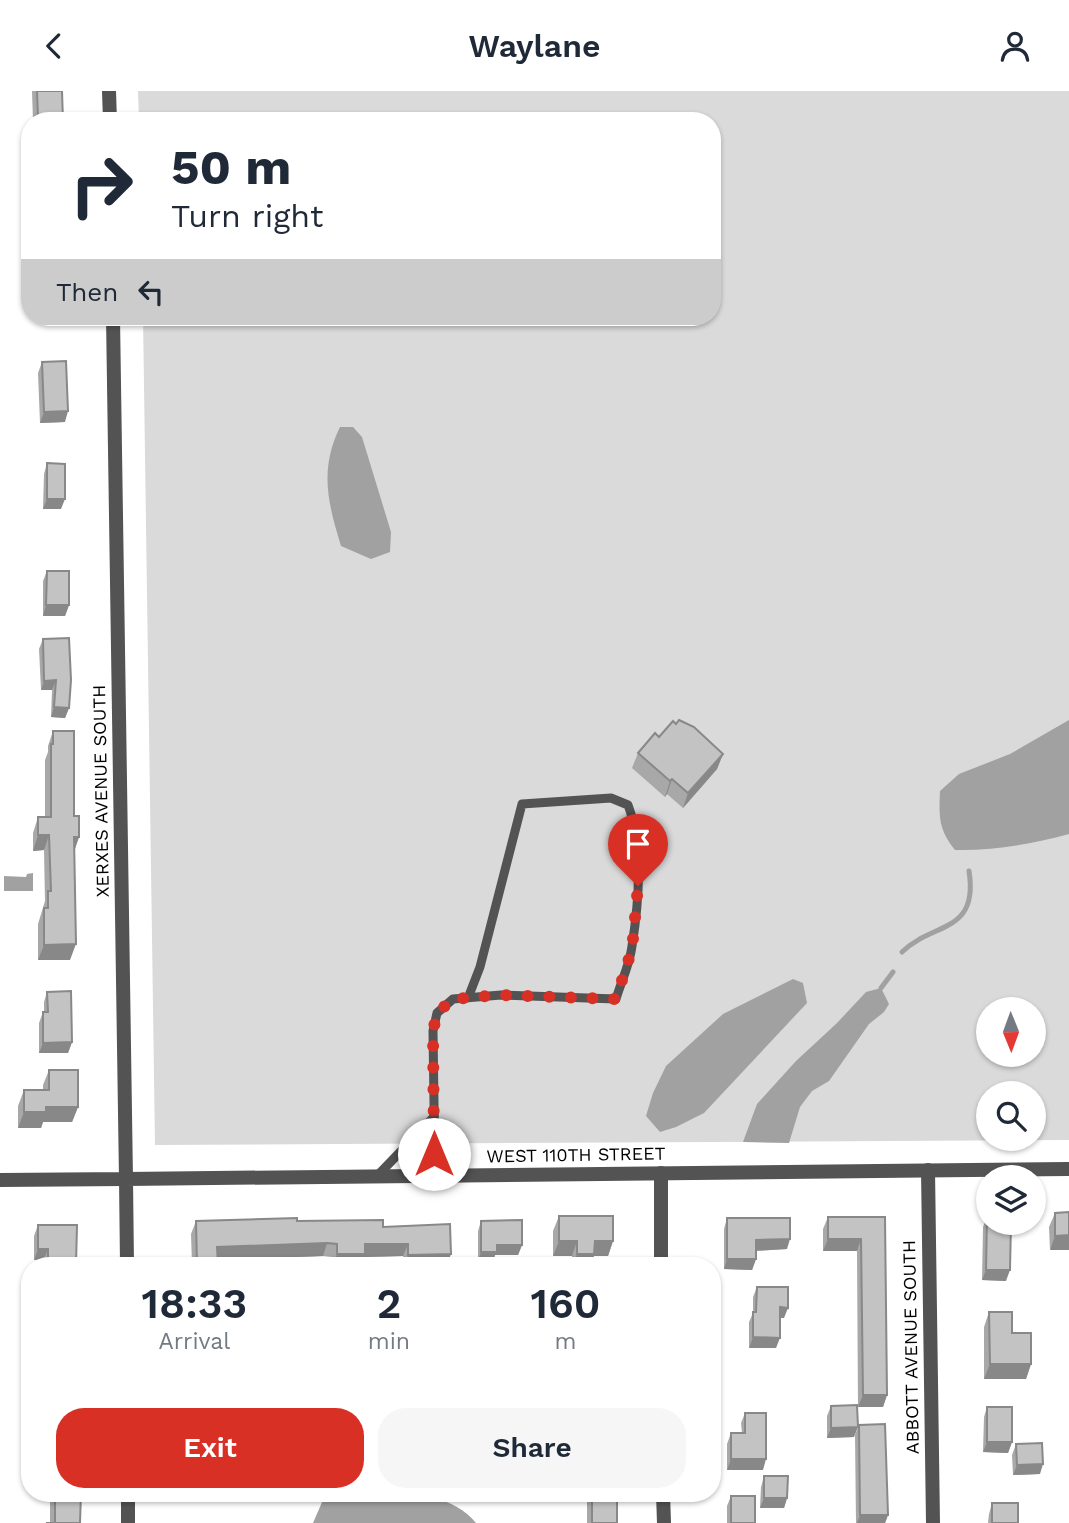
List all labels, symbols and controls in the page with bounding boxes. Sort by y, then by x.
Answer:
icon: back [35,27,73,65]
text: Waylane [468,27,601,65]
icon: person [996,27,1034,65]
text: 50 m [171,138,291,196]
icon: right [56,140,147,231]
text: Turn right [171,197,323,235]
icon: left [132,273,170,311]
text: Then [56,277,118,307]
street label: XERXES AVENUE SOUTH [88,684,113,898]
pin [608,814,668,886]
icon: arrive [619,825,657,863]
north arrow [976,997,1046,1067]
map controls [976,997,1046,1235]
button: search [976,1081,1046,1151]
position arrow [397,1117,471,1191]
street label: WEST 110TH STREET [486,1142,666,1167]
button: layers [976,1165,1046,1235]
street label: ABBOTT AVENUE SOUTH [898,1240,923,1454]
text: 18:33 [142,1279,247,1328]
text: 2 [376,1279,401,1328]
text: 160 [531,1279,600,1328]
text: Arrival [158,1328,230,1355]
text: min [368,1328,410,1355]
text: m [555,1328,576,1355]
button: Exit [56,1408,364,1488]
button: Share [378,1408,686,1488]

